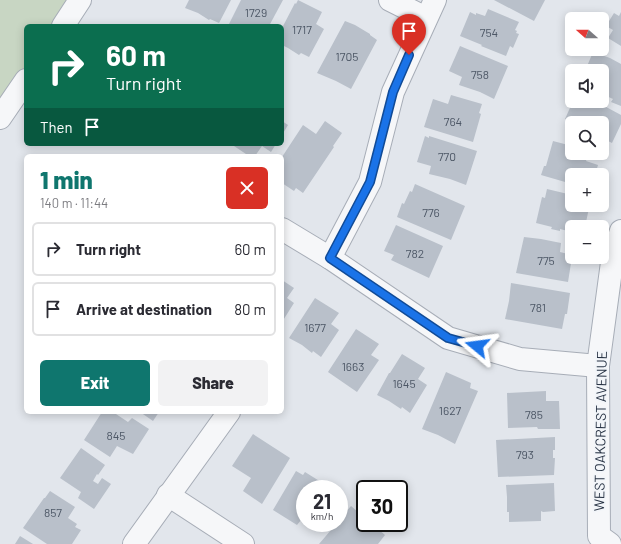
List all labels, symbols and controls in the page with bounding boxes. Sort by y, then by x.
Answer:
house number: 1729 [245,5,267,19]
north arrow [565,12,609,56]
map controls [565,12,609,264]
pin [392,14,426,55]
icon: arrive [398,20,420,42]
house number: 1717 [292,22,312,36]
house number: 754 [480,25,498,39]
text: 60 m [106,38,166,72]
icon: right [40,40,92,92]
house number: 1705 [336,49,358,63]
button: sound [565,64,609,108]
house number: 758 [471,67,489,81]
text: Turn right [106,72,182,94]
house number: 764 [444,114,462,128]
icon: arrive [81,116,103,138]
button: search [565,116,609,160]
text: Then [40,118,73,136]
house number: 770 [438,149,456,163]
text: 1 min [40,165,93,194]
button: close [226,167,268,209]
button: + [565,168,609,212]
text: 140 m · 11:44 [40,195,108,211]
house number: 776 [422,205,440,219]
button: − [565,220,609,264]
icon: right [42,238,64,260]
text: Turn right [76,240,141,258]
text: 60 m [234,240,266,258]
house number: 782 [406,246,424,260]
house number: 775 [537,253,555,267]
icon: arrive [42,298,64,320]
text: Arrive at destination [76,300,212,318]
text: 80 m [234,300,266,318]
house number: 781 [530,300,546,314]
house number: 1677 [304,320,326,334]
position arrow [456,325,498,367]
street label: WEST OAKCREST AVENUE [590,351,610,511]
house number: 1663 [342,359,364,373]
button: Exit [40,360,150,406]
button: Share [158,360,268,406]
house number: 1645 [392,376,416,390]
house number: 1627 [439,403,462,417]
house number: 785 [525,407,543,421]
house number: 845 [106,428,126,442]
house number: 793 [516,447,534,461]
speed limit sign: 30 [356,480,408,532]
text: 21 [313,489,331,513]
house number: 857 [44,505,62,519]
text: km/h [311,510,333,522]

